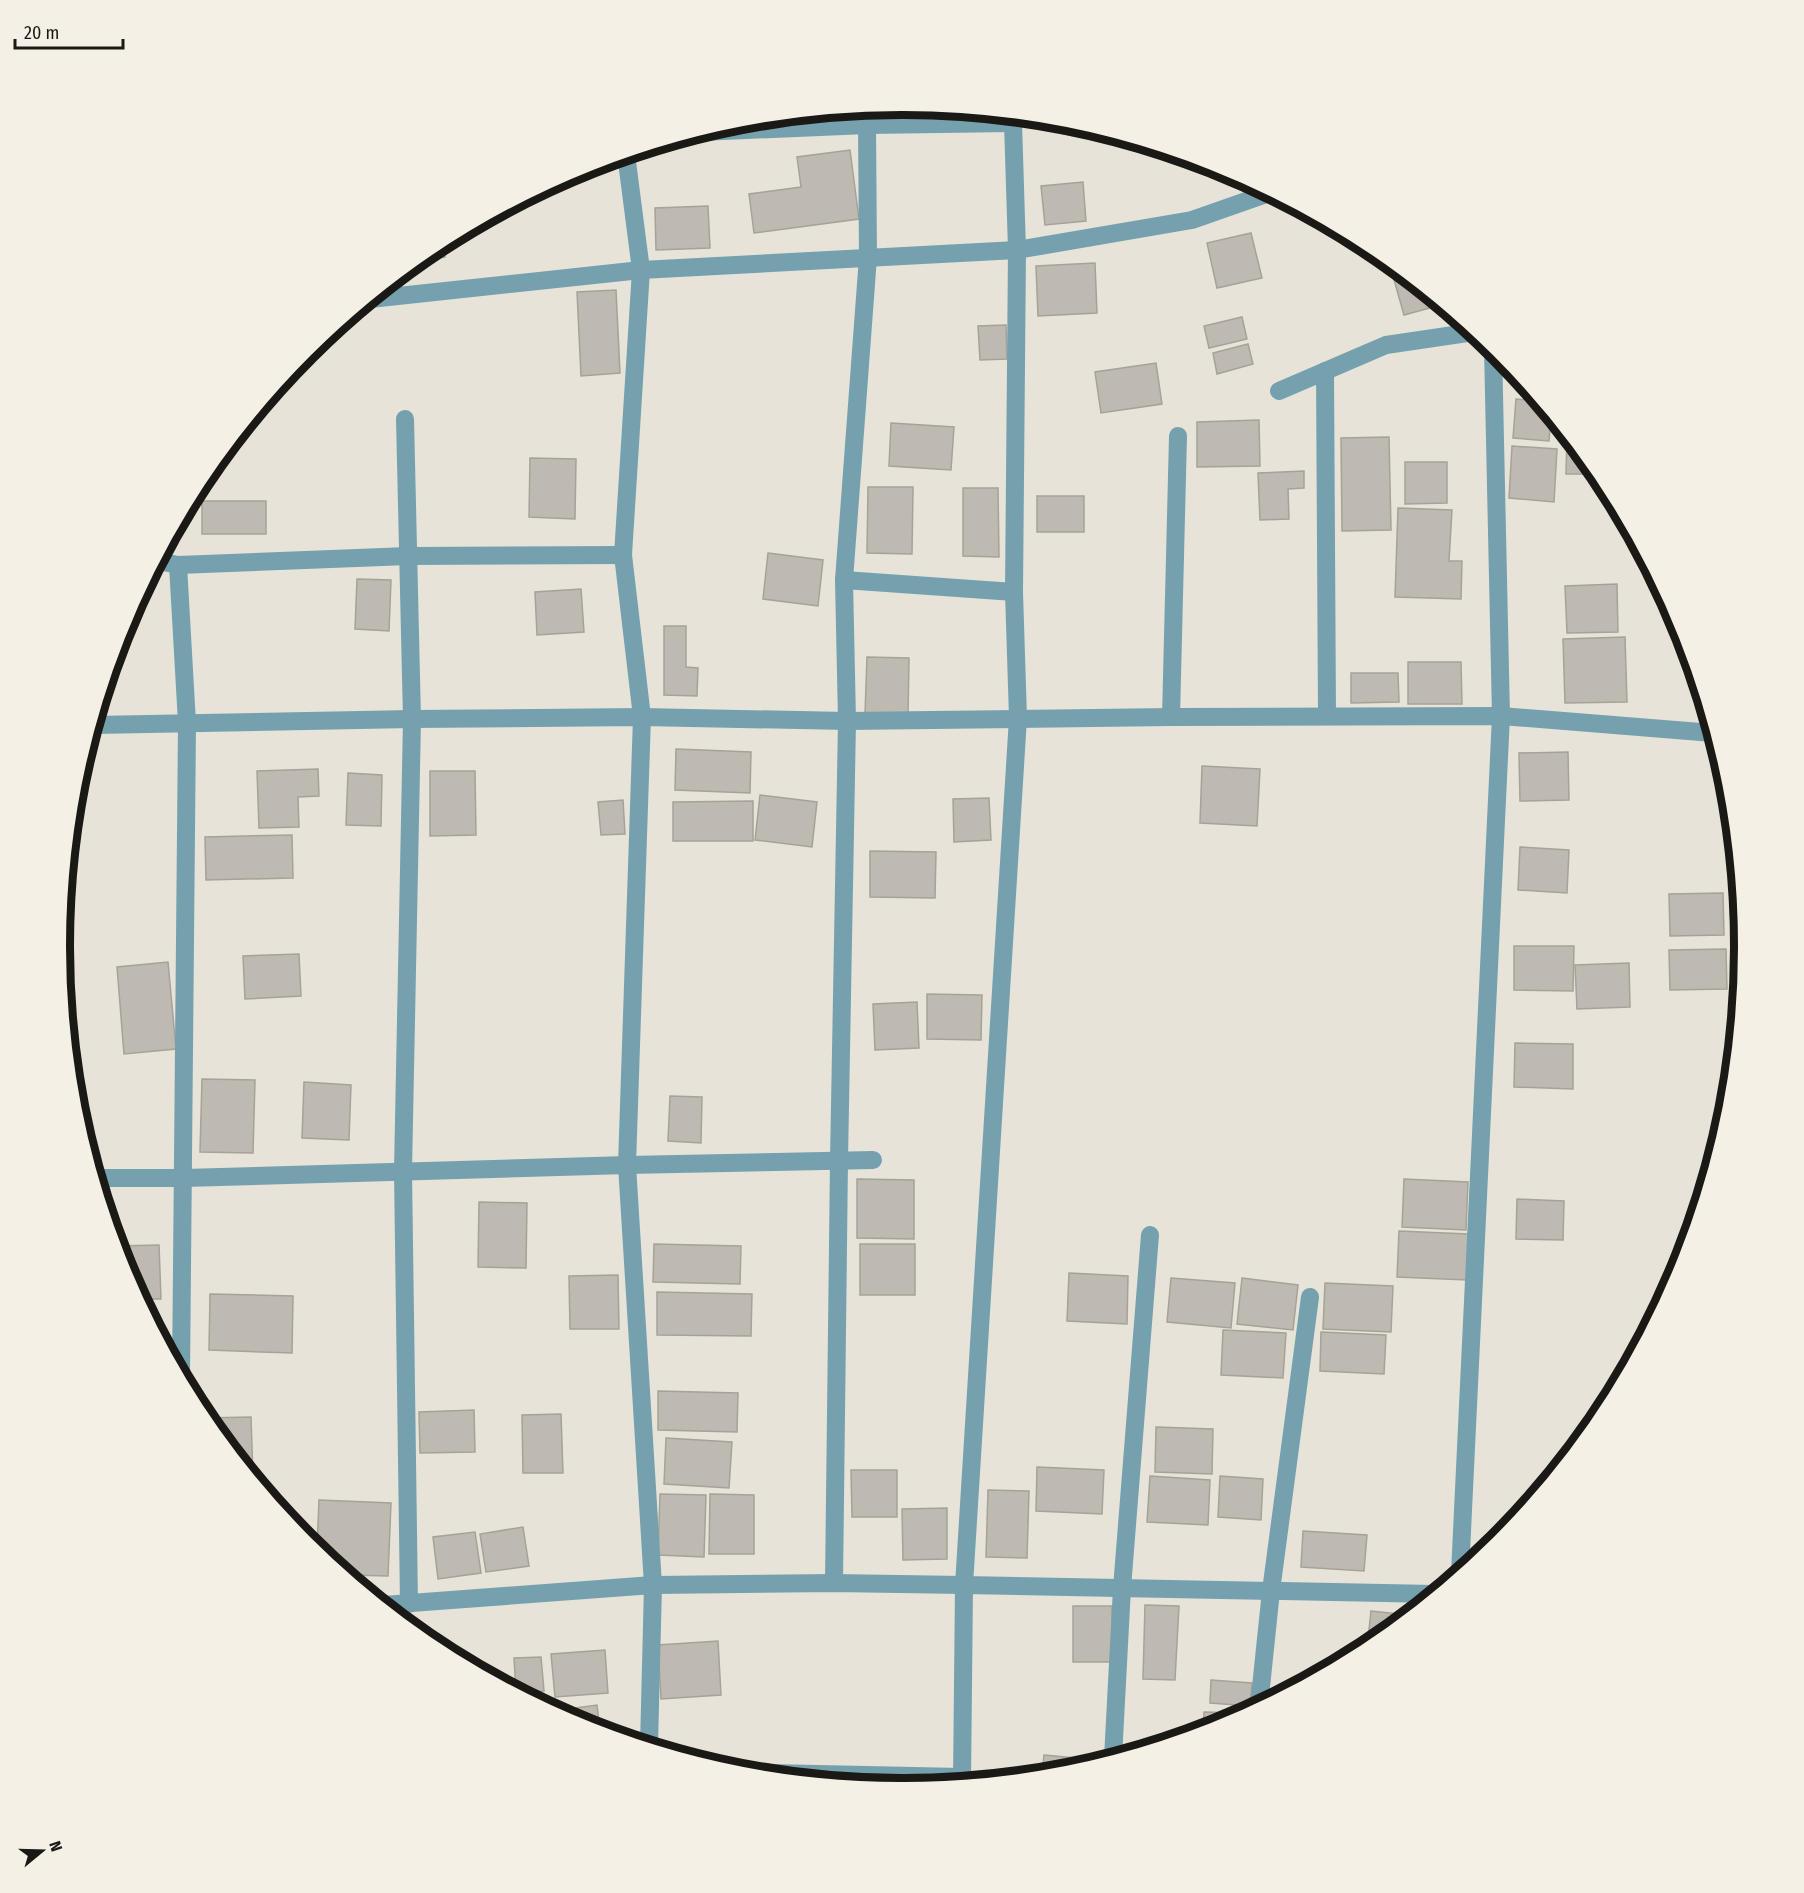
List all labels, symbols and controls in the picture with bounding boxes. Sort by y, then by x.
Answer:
scale bar [15,12,123,50]
text: 20 m [24,22,59,44]
north arrow [12,1821,72,1881]
text: N [45,1839,66,1854]

